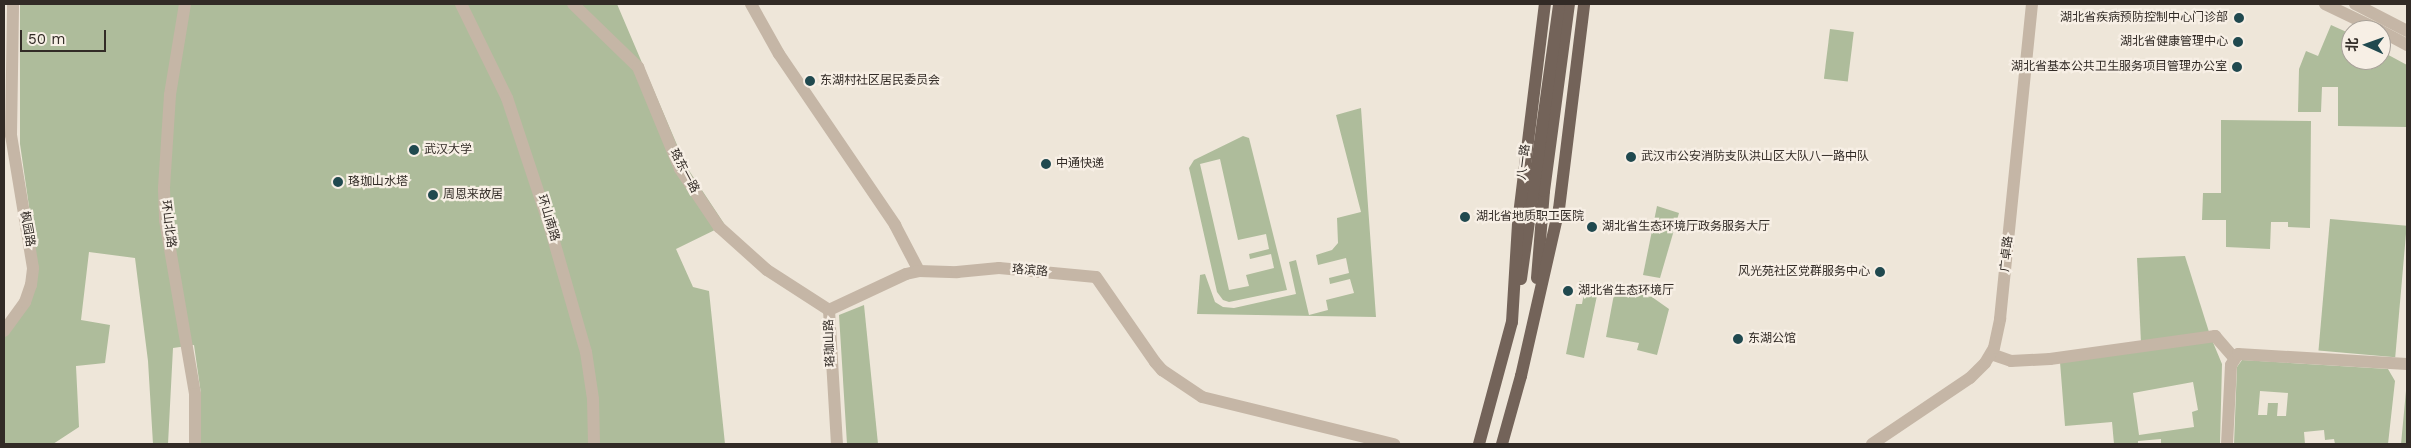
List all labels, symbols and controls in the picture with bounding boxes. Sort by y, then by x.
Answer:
place label: 湖北省疾病预防控制中心门诊部 [2060,11,2228,25]
marker: 湖北省疾病预防控制中心门诊部 [2232,11,2246,25]
scale bar [22,20,109,52]
north arrow [2341,20,2391,70]
text: 50 m [28,30,65,48]
place label: 湖北省健康管理中心 [2120,35,2228,49]
marker: 湖北省健康管理中心 [2232,36,2244,48]
text: 北 [2344,37,2360,52]
place label: 湖北省基本公共卫生服务项目管理办公室 [2011,60,2227,74]
marker: 湖北省基本公共卫生服务项目管理办公室 [2231,61,2243,73]
place label: 东湖村社区居民委员会 [820,74,940,88]
marker: 东湖村社区居民委员会 [804,75,816,87]
place label: 武汉大学 [424,143,472,157]
street label: 八一路 [1515,143,1533,181]
marker: 武汉大学 [408,144,420,156]
street label: 珞东一路 [666,146,702,196]
place label: 武汉市公安消防支队洪山区大队八一路中队 [1641,150,1869,164]
marker: 武汉市公安消防支队洪山区大队八一路中队 [1625,151,1637,163]
place label: 中通快递 [1056,157,1104,171]
marker: 中通快递 [1040,158,1052,170]
place label: 珞珈山水塔 [348,175,408,189]
marker: 珞珈山水塔 [332,176,344,188]
place label: 周恩来故居 [443,188,503,202]
marker: 周恩来故居 [427,189,439,201]
street label: 环山南路 [534,193,562,243]
street label: 环山北路 [158,199,178,249]
street label: 枫园路 [17,210,37,248]
marker: 湖北省地质职工医院 [1458,210,1472,224]
place label: 湖北省地质职工医院 [1476,210,1584,224]
place label: 湖北省生态环境厅政务服务大厅 [1602,220,1770,234]
marker: 湖北省生态环境厅政务服务大厅 [1586,221,1598,233]
street label: 广卓路 [1998,235,2016,273]
street label: 珞滨路 [1011,262,1049,280]
place label: 风光苑社区党群服务中心 [1738,265,1870,279]
marker: 风光苑社区党群服务中心 [1874,266,1886,278]
place label: 湖北省生态环境厅 [1578,284,1674,298]
marker: 湖北省生态环境厅 [1562,285,1574,297]
street label: 珞珈山路 [822,319,838,367]
place label: 东湖公馆 [1748,332,1796,346]
marker: 东湖公馆 [1732,333,1744,345]

